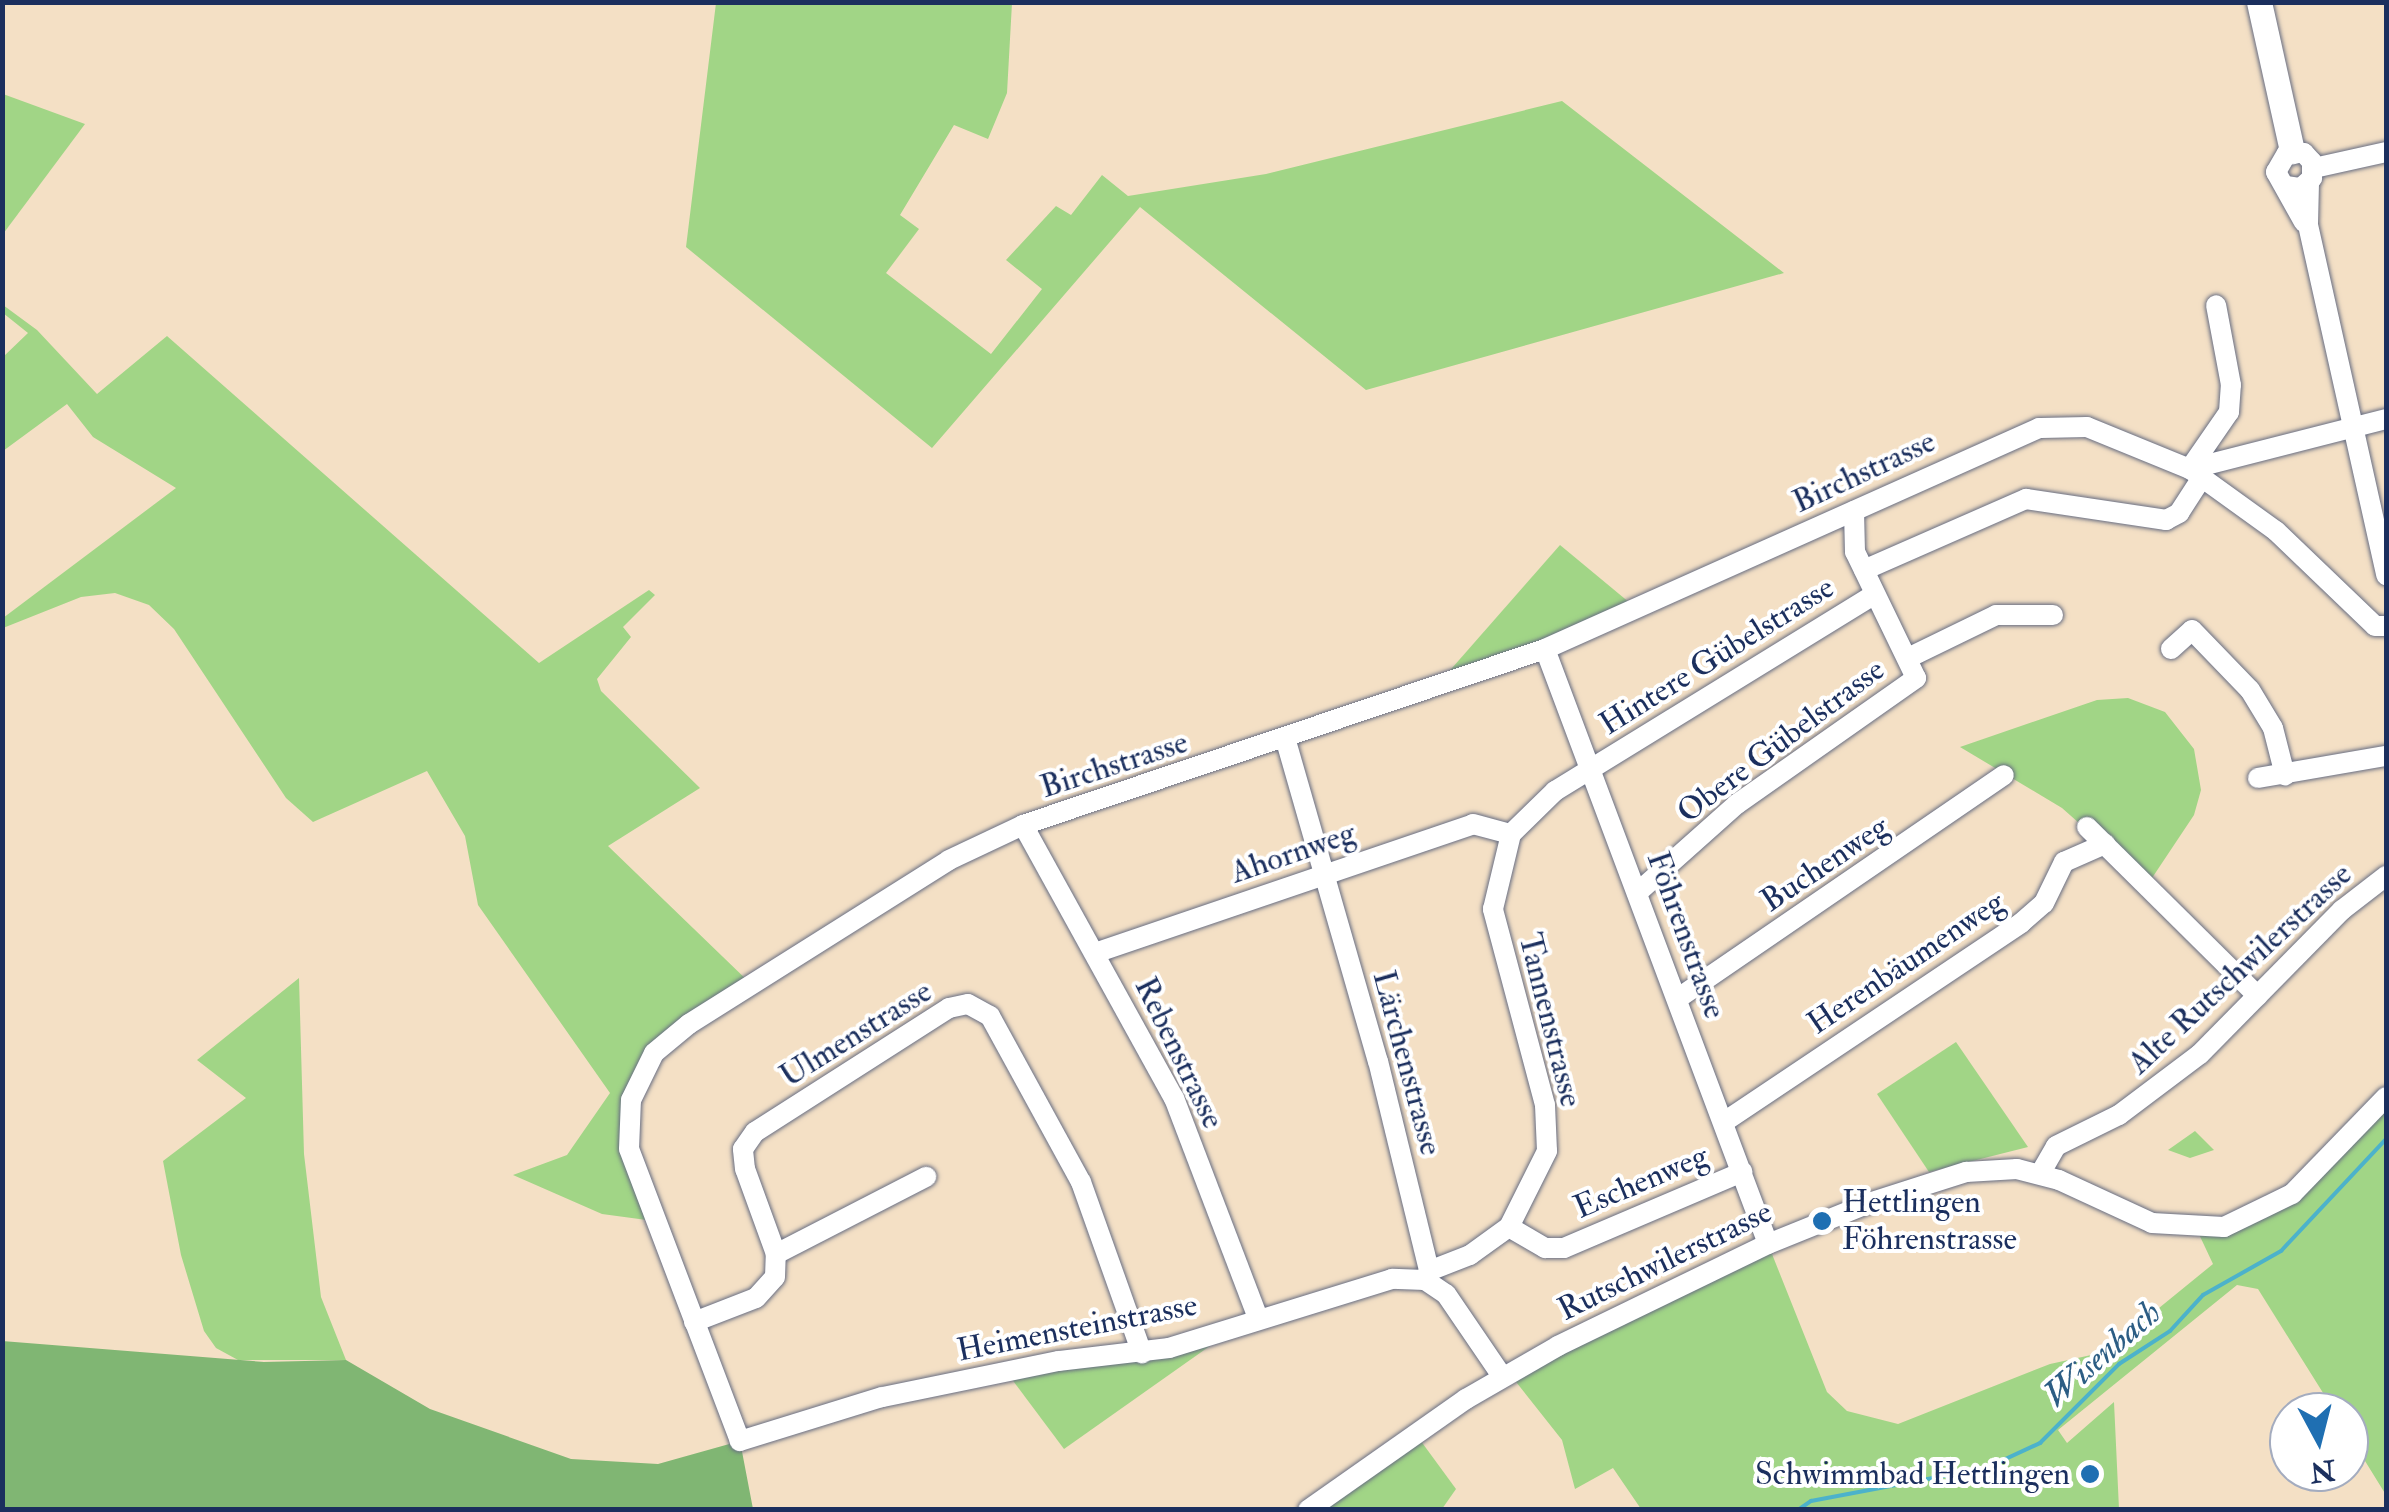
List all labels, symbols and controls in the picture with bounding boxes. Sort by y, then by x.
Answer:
street label: Birchstrasse [1787,422,1941,522]
street label: Hintere Gübelstrasse [1593,568,1841,744]
street label: Obere Gübelstrasse [1670,651,1892,831]
street label: Birchstrasse [1036,723,1192,807]
street label: Buchenweg [1754,807,1896,921]
street label: Ahornweg [1226,814,1360,892]
street label: Föhrenstrasse [1638,846,1734,1024]
street label: Alte Rutschwilerstrasse [2120,855,2360,1083]
street label: Herenbäumenweg [1800,883,2012,1043]
street label: Tannenstrasse [1510,929,1590,1111]
street label: Lärchenstrasse [1364,967,1450,1159]
street label: Rebenstrasse [1126,971,1232,1135]
street label: Ulmenstrasse [773,972,939,1096]
street label: Eschenweg [1568,1137,1714,1227]
place label: Hettlingen Föhrenstrasse [1842,1184,2017,1259]
street label: Rutschwilerstrasse [1552,1193,1778,1329]
marker: Hettlingen Föhrenstrasse [1811,1210,1833,1232]
street label: Heimensteinstrasse [954,1286,1200,1370]
water label: Wisenbach [2035,1292,2169,1416]
north arrow [2269,1392,2369,1492]
text: N [2308,1451,2337,1489]
place label: Schwimmbad Hettlingen [1755,1455,2070,1493]
marker: Schwimmbad Hettlingen [2079,1463,2101,1485]

